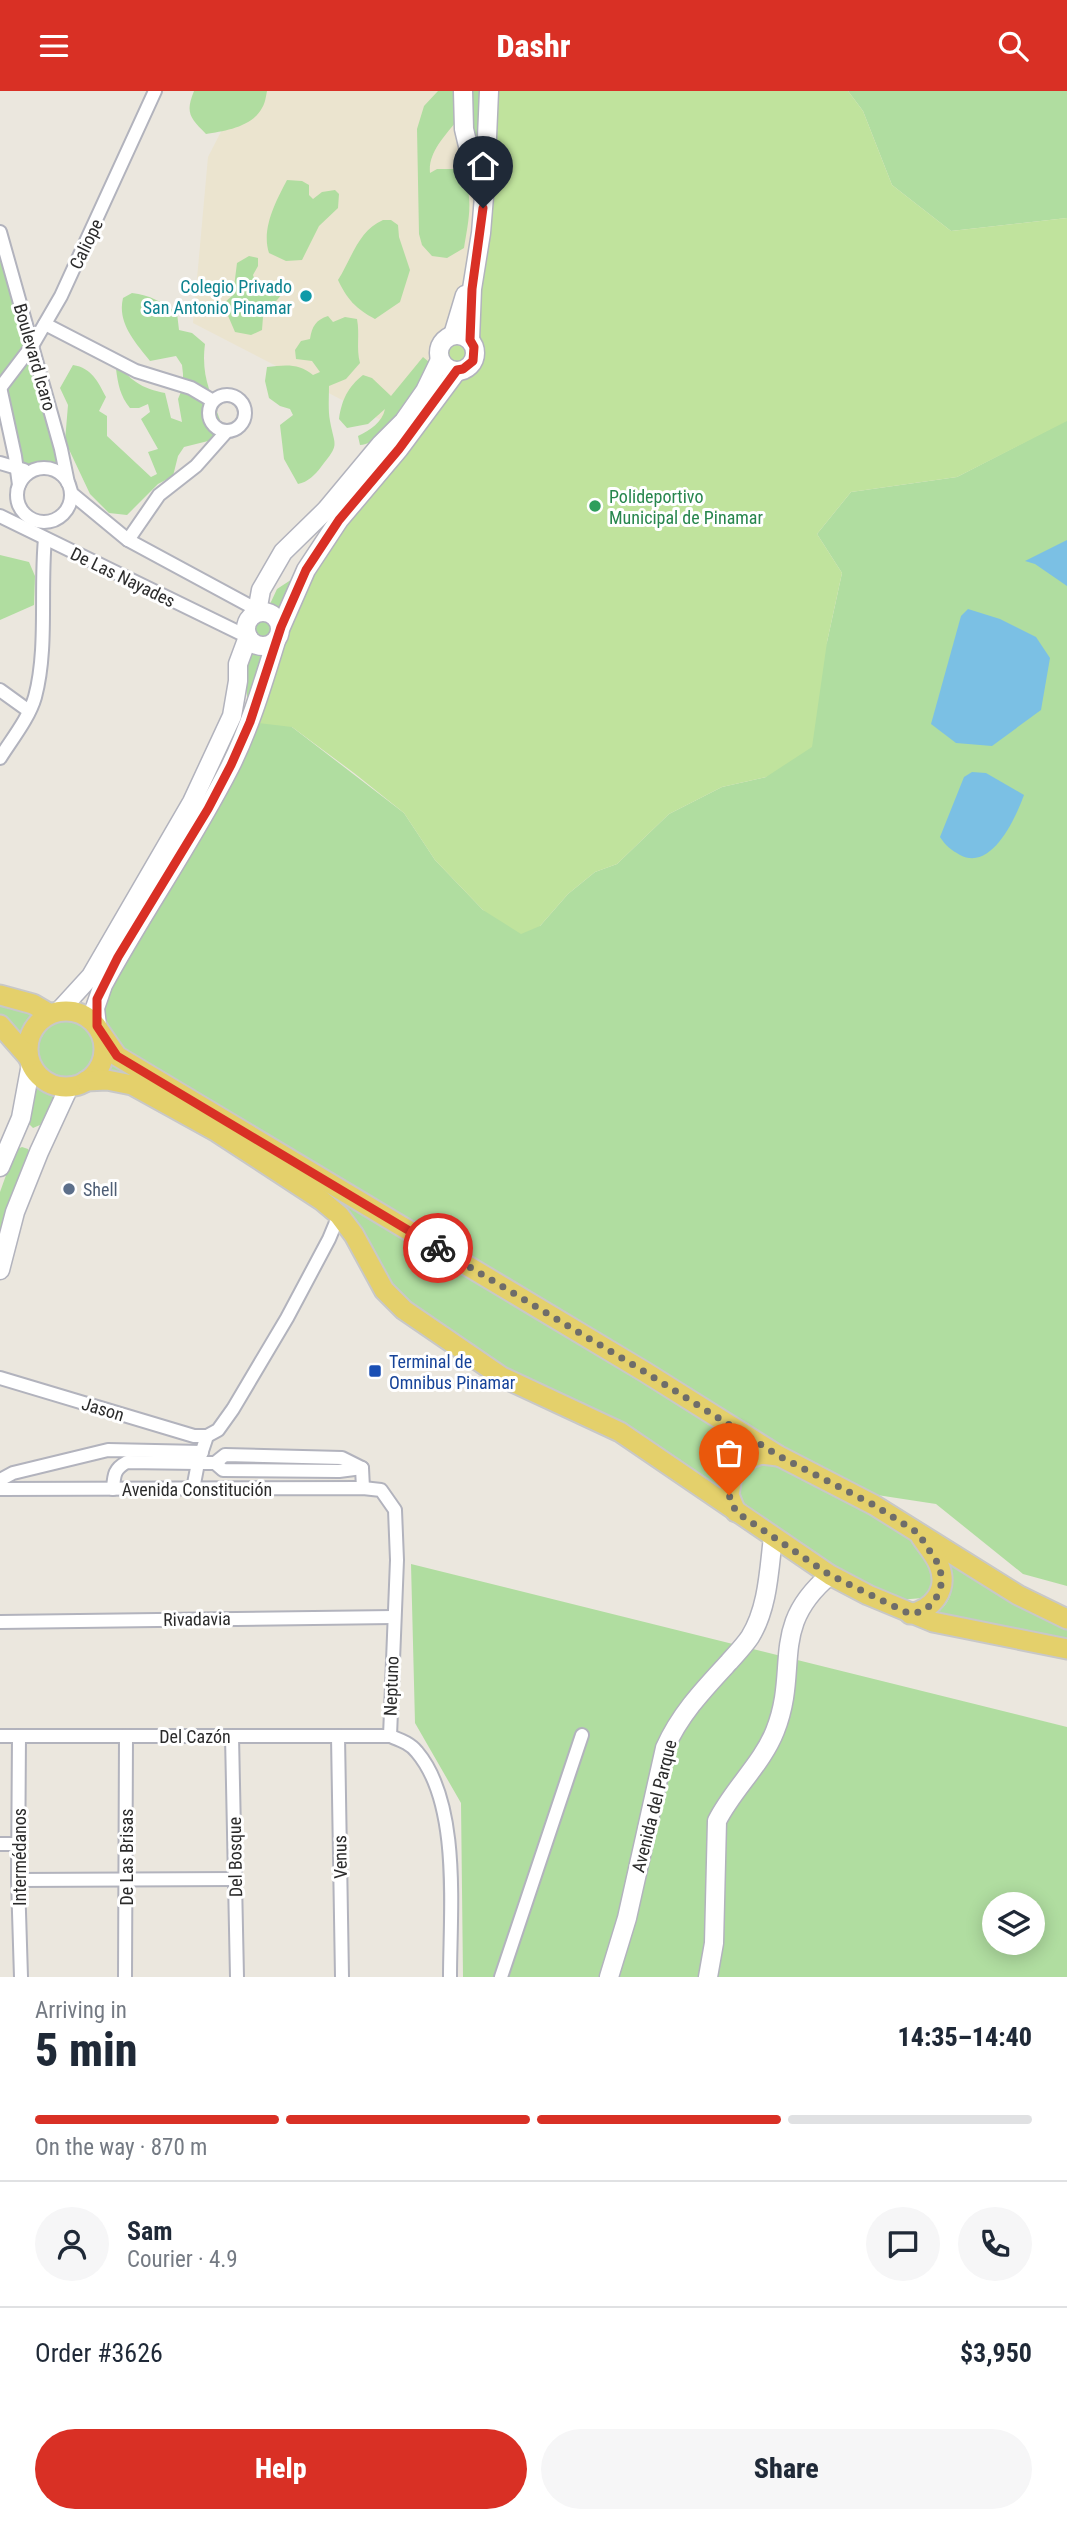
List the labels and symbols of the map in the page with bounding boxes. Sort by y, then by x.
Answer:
pin [453,136,513,208]
street label: Caliope [65,215,107,273]
place label: Colegio Privado San Antonio Pinamar [143,276,293,318]
marker: Colegio Privado San Antonio Pinamar [298,288,314,304]
street label: Boulevard Icaro [10,301,60,413]
place label: Polideportivo Municipal de Pinamar [609,486,763,528]
marker: Polideportivo Municipal de Pinamar [587,498,603,514]
street label: De Las Nayades [67,543,179,611]
place label: Shell [83,1179,118,1200]
marker: Shell [61,1181,77,1197]
courier [403,1213,473,1283]
place label: Terminal de Omnibus Pinamar [389,1351,516,1393]
marker: Terminal de Omnibus Pinamar [367,1363,383,1379]
street label: Jason [79,1393,127,1425]
pin [699,1423,759,1495]
street label: Avenida Constitución [122,1479,272,1500]
street label: Rivadavia [163,1608,231,1630]
street label: Neptuno [379,1656,403,1716]
street label: Del Cazón [159,1726,231,1747]
street label: Avenida del Parque [627,1737,681,1875]
street label: Intermédanos [9,1808,30,1906]
street label: De Las Brisas [116,1809,137,1905]
street label: Del Bosque [224,1817,246,1897]
street label: Venus [329,1835,351,1879]

